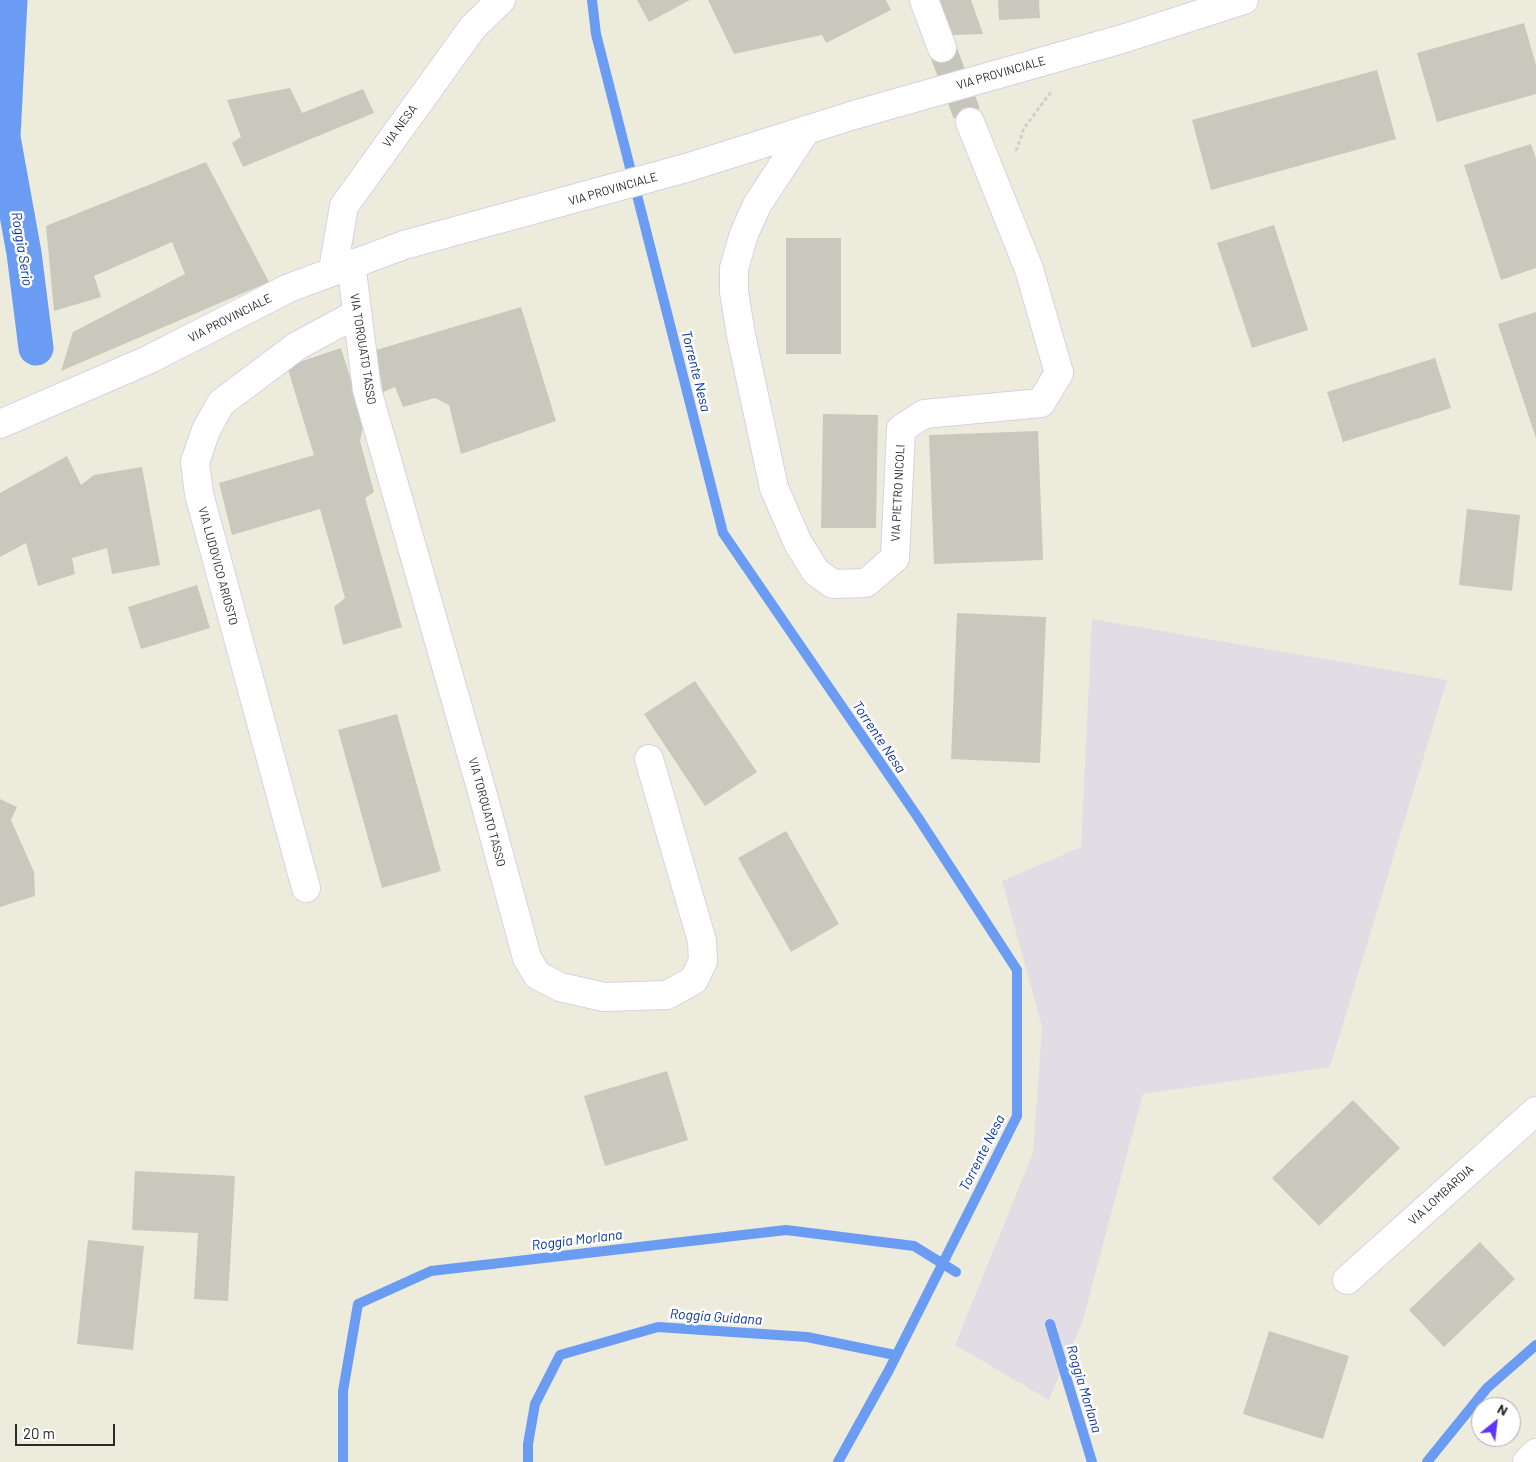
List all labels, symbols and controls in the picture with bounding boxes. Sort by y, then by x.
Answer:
street label: VIA PROVINCIALE [955,53,1047,93]
street label: VIA NESA [380,102,420,150]
street label: VIA PROVINCIALE [567,169,659,209]
water label: Roggia Serio [8,211,36,287]
street label: VIA PROVINCIALE [186,291,274,345]
street label: VIA TORQUATO TASSO [347,292,379,406]
water label: Torrente Nesa [678,328,714,414]
street label: VIA PIETRO NICOLI [888,444,908,542]
street label: VIA LUDOVICO ARIOSTO [195,505,241,627]
water label: Torrente Nesa [849,698,909,776]
street label: VIA TORQUATO TASSO [465,756,509,868]
water label: Torrente Nesa [956,1112,1008,1194]
street label: VIA LOMBARDIA [1406,1162,1476,1228]
water label: Roggia Morlana [531,1226,623,1254]
water label: Roggia Guidana [669,1305,763,1329]
water label: Roggia Morlana [1063,1343,1105,1435]
north arrow [1471,1397,1521,1447]
text: N [1495,1400,1511,1419]
scale bar [18,1414,118,1446]
text: 20 m [23,1424,55,1442]

